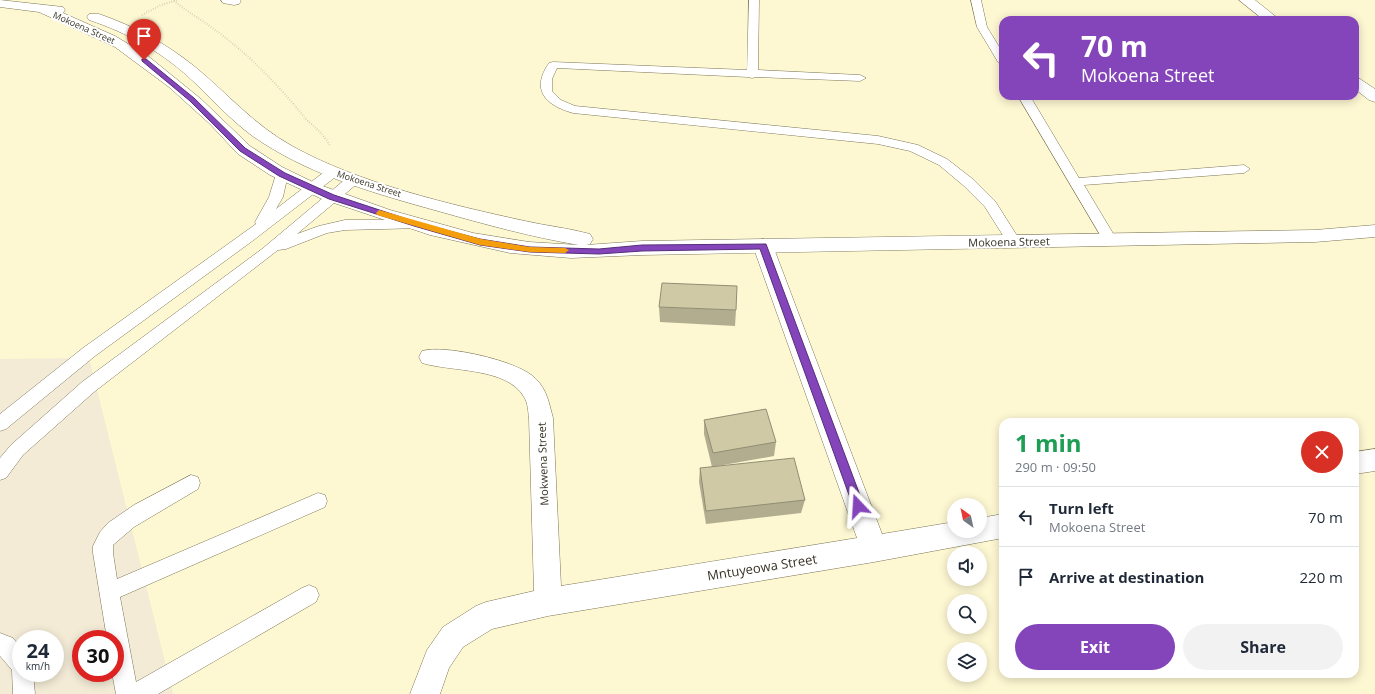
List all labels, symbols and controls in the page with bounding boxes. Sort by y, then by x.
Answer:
street label: Mokoena Street [51,8,117,47]
pin [127,19,161,60]
icon: arrive [133,25,155,47]
text: 70 m [1081,27,1148,65]
icon: left [1015,32,1067,84]
text: Mokoena Street [1081,63,1214,87]
street label: Mokoena Street [335,167,403,200]
street label: Mokoena Street [968,233,1050,250]
street label: Mokwena Street [534,422,551,506]
text: 1 min [1015,426,1082,459]
button: close [1301,431,1343,473]
text: 290 m · 09:50 [1015,458,1096,476]
position arrow [837,485,879,527]
north arrow [947,498,987,538]
map controls [947,498,987,682]
text: Turn left [1049,498,1114,518]
icon: left [1015,506,1037,528]
text: 70 m [1308,507,1343,527]
text: Mokoena Street [1049,518,1145,536]
button: sound [947,546,987,586]
street label: Mntuyeowa Street [706,549,819,585]
icon: arrive [1015,566,1037,588]
text: Arrive at destination [1049,567,1204,587]
text: 220 m [1299,567,1343,587]
button: search [947,594,987,634]
button: Exit [1015,624,1175,670]
button: Share [1183,624,1343,670]
speed limit sign: 30 [72,630,124,682]
text: 24 [27,637,49,664]
button: layers [947,642,987,682]
text: km/h [26,659,50,673]

